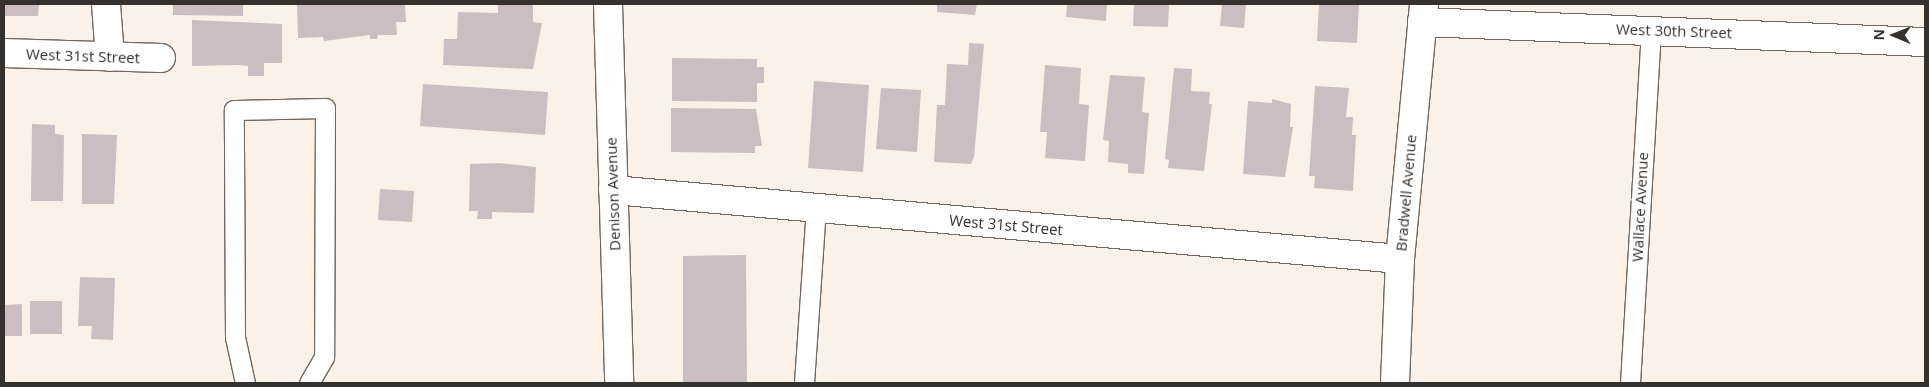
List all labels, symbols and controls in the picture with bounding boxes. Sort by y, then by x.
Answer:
north arrow [1869,10,1919,60]
street label: West 30th Street [1616,20,1732,42]
text: N [1869,29,1888,41]
street label: West 31st Street [26,45,140,67]
street label: Bradwell Avenue [1392,134,1420,252]
street label: Denison Avenue [602,137,624,251]
street label: Wallace Avenue [1628,152,1652,262]
street label: West 31st Street [948,211,1064,239]

